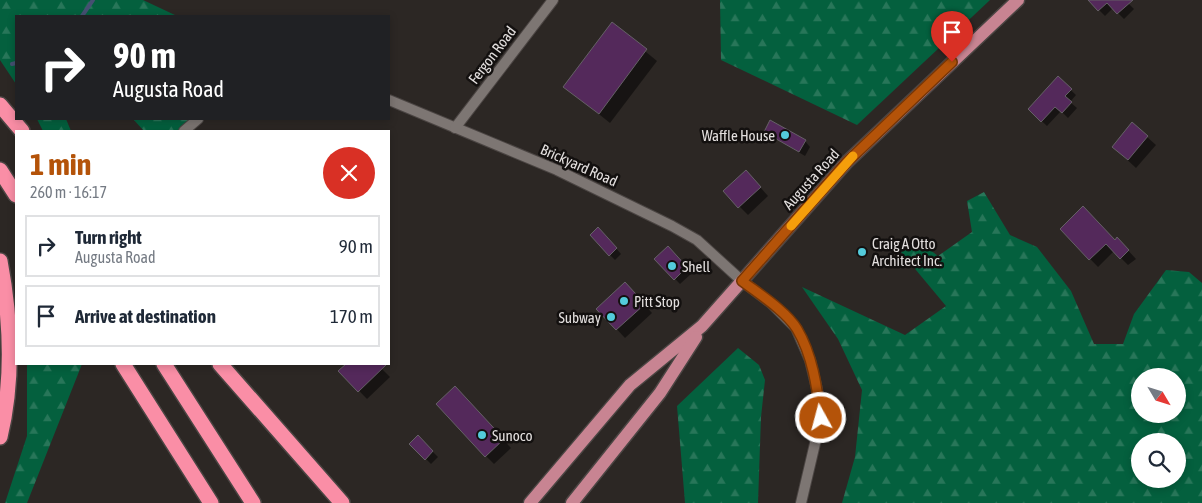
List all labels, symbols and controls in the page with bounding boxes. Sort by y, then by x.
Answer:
pin [931,11,973,62]
icon: arrive [938,18,966,46]
street label: Fergon Road [465,23,519,87]
icon: right [30,35,95,100]
text: 90 m [113,35,176,75]
text: Augusta Road [113,76,224,102]
place label: Waffle House [702,127,775,144]
marker: Waffle House [779,129,791,141]
street label: Brickyard Road [538,140,620,190]
street label: Augusta Road [779,145,843,213]
text: 1 min [30,147,91,181]
button: close [323,147,375,199]
text: 260 m · 16:17 [30,183,107,201]
text: Turn right [75,226,142,248]
icon: right [32,232,60,260]
text: 90 m [339,235,373,257]
place label: Craig A Otto Architect Inc. [872,235,943,269]
marker: Craig A Otto Architect Inc. [856,246,868,258]
text: Augusta Road [75,248,156,266]
place label: Shell [682,258,710,275]
marker: Shell [666,260,678,272]
place label: Pitt Stop [634,293,680,310]
marker: Pitt Stop [618,295,630,307]
icon: arrive [32,302,60,330]
text: Arrive at destination [75,305,216,327]
text: 170 m [330,305,373,327]
place label: Subway [559,309,601,326]
marker: Subway [605,311,617,323]
north arrow [1131,368,1186,422]
map controls [1131,368,1186,488]
position arrow [794,391,846,443]
place label: Sunoco [492,427,532,444]
marker: Sunoco [476,429,488,441]
button: search [1131,433,1186,488]

